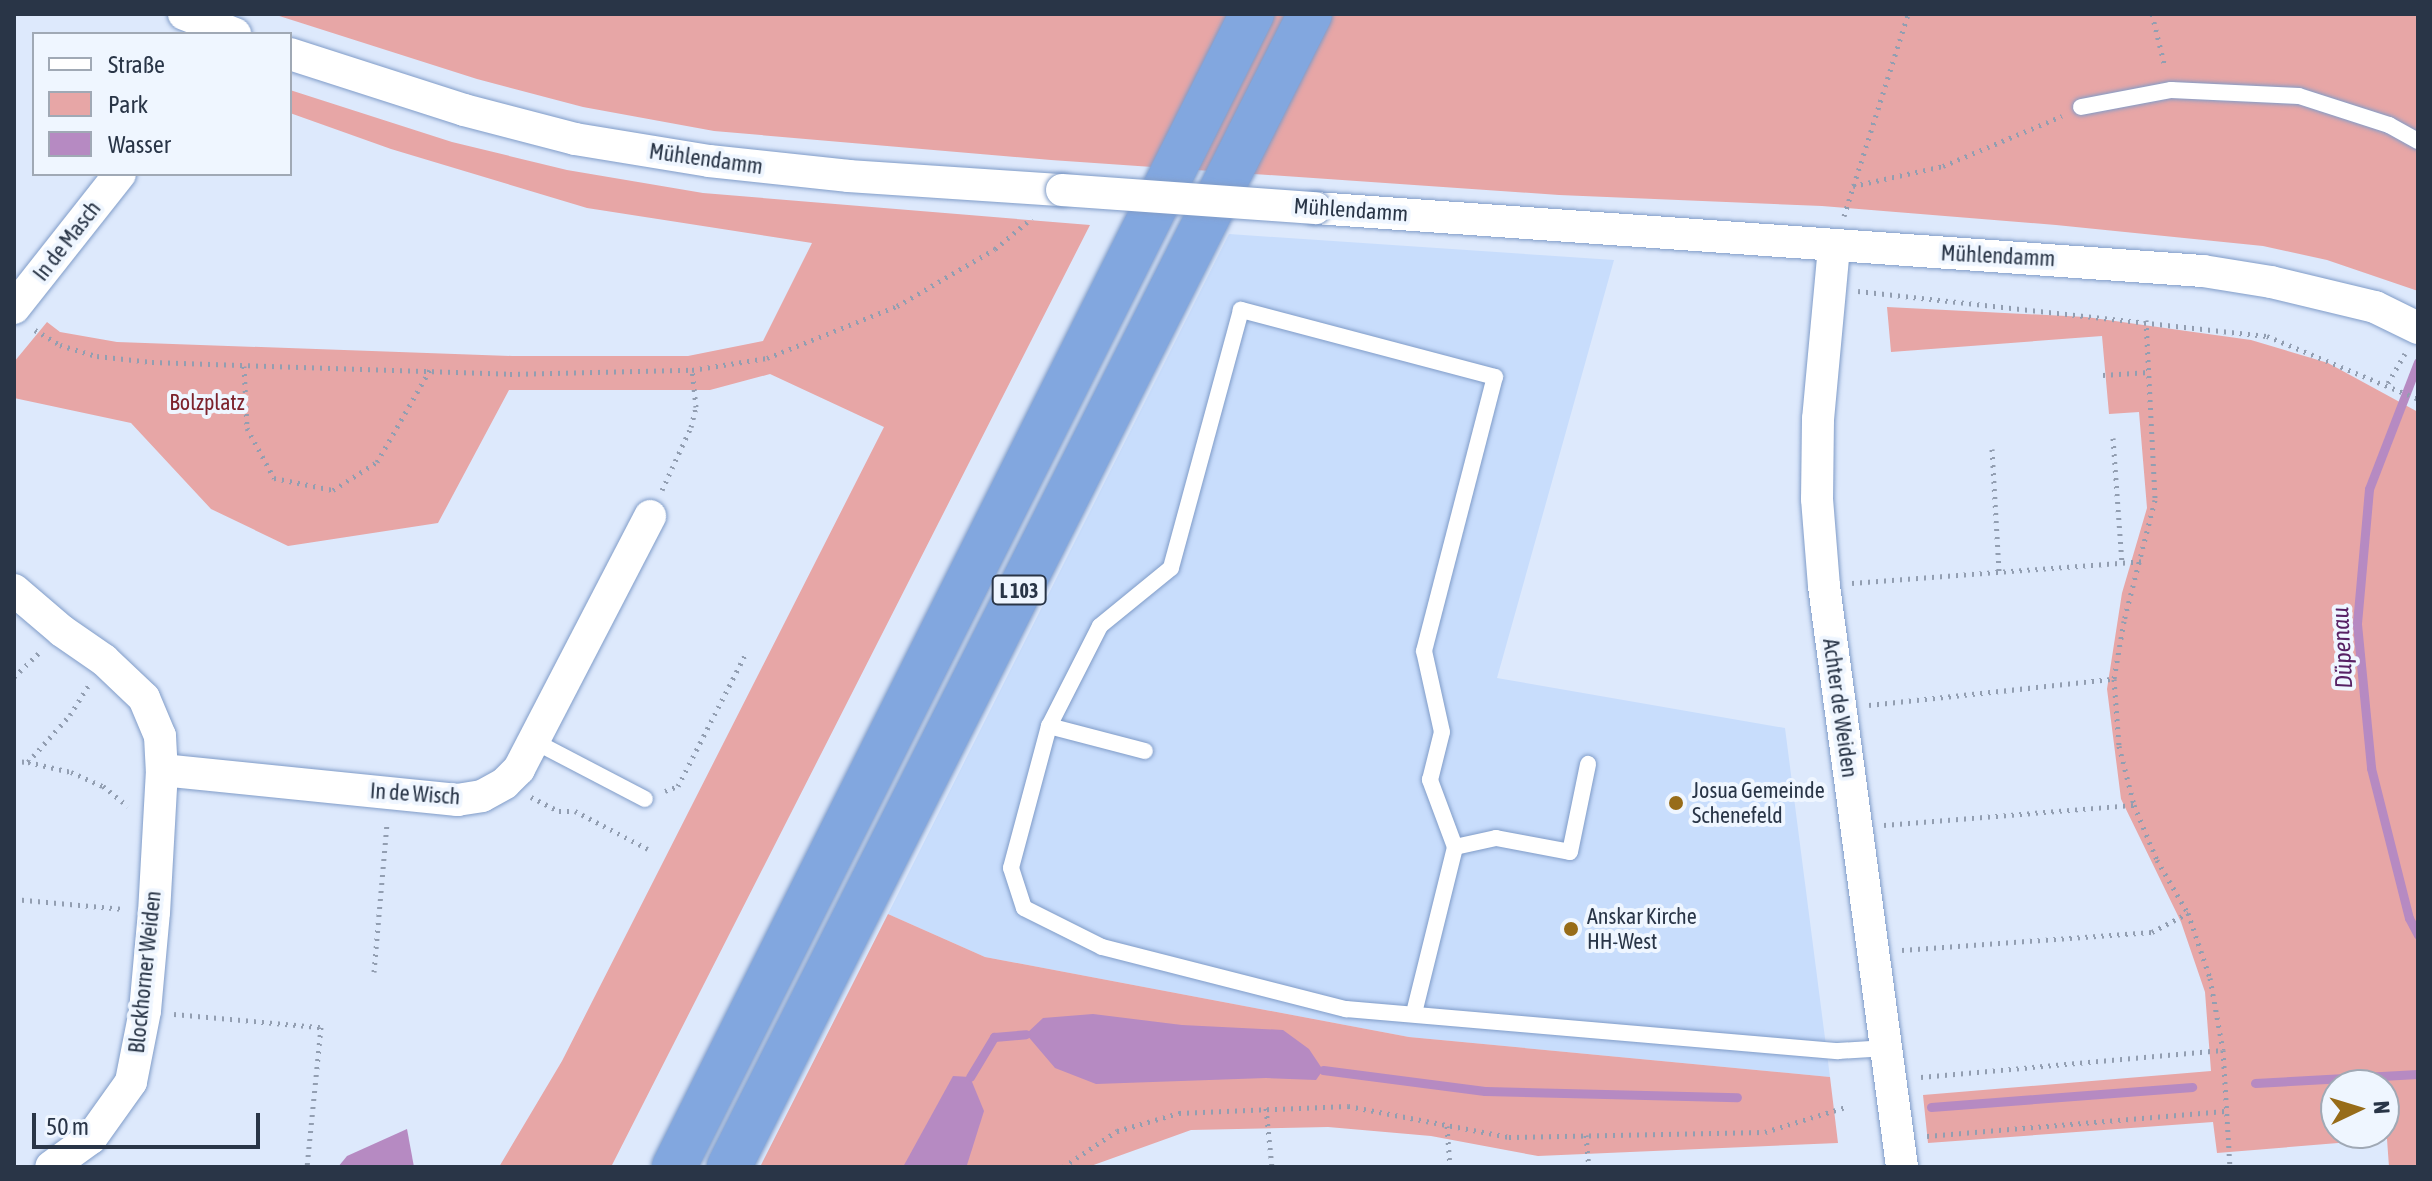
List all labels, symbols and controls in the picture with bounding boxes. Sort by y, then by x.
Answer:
legend [32,32,292,176]
text: Straße [108,51,165,78]
text: Park [108,91,148,118]
text: Wasser [108,131,171,158]
street label: Mühlendamm [647,138,765,180]
street label: Mühlendamm [1293,193,1409,227]
street label: In de Masch [28,196,106,286]
street label: Mühlendamm [1940,240,2056,272]
park label: Bolzplatz [169,390,245,416]
road number: L 103 [991,574,1047,606]
water label: Düpenau [2325,606,2359,690]
street label: Achter de Weiden [1817,637,1863,779]
place label: Josua Gemeinde Schenefeld [1692,777,1825,828]
street label: In de Wisch [369,778,461,810]
marker: Josua Gemeinde Schenefeld [1667,794,1685,812]
street label: Blockhorner Weiden [123,889,167,1055]
place label: Anskar Kirche HH-West [1587,903,1697,954]
marker: Anskar Kirche HH-West [1562,920,1580,938]
north arrow [2320,1069,2400,1149]
scale bar [36,1097,264,1147]
text: N [2369,1100,2395,1115]
text: 50 m [46,1113,89,1140]

